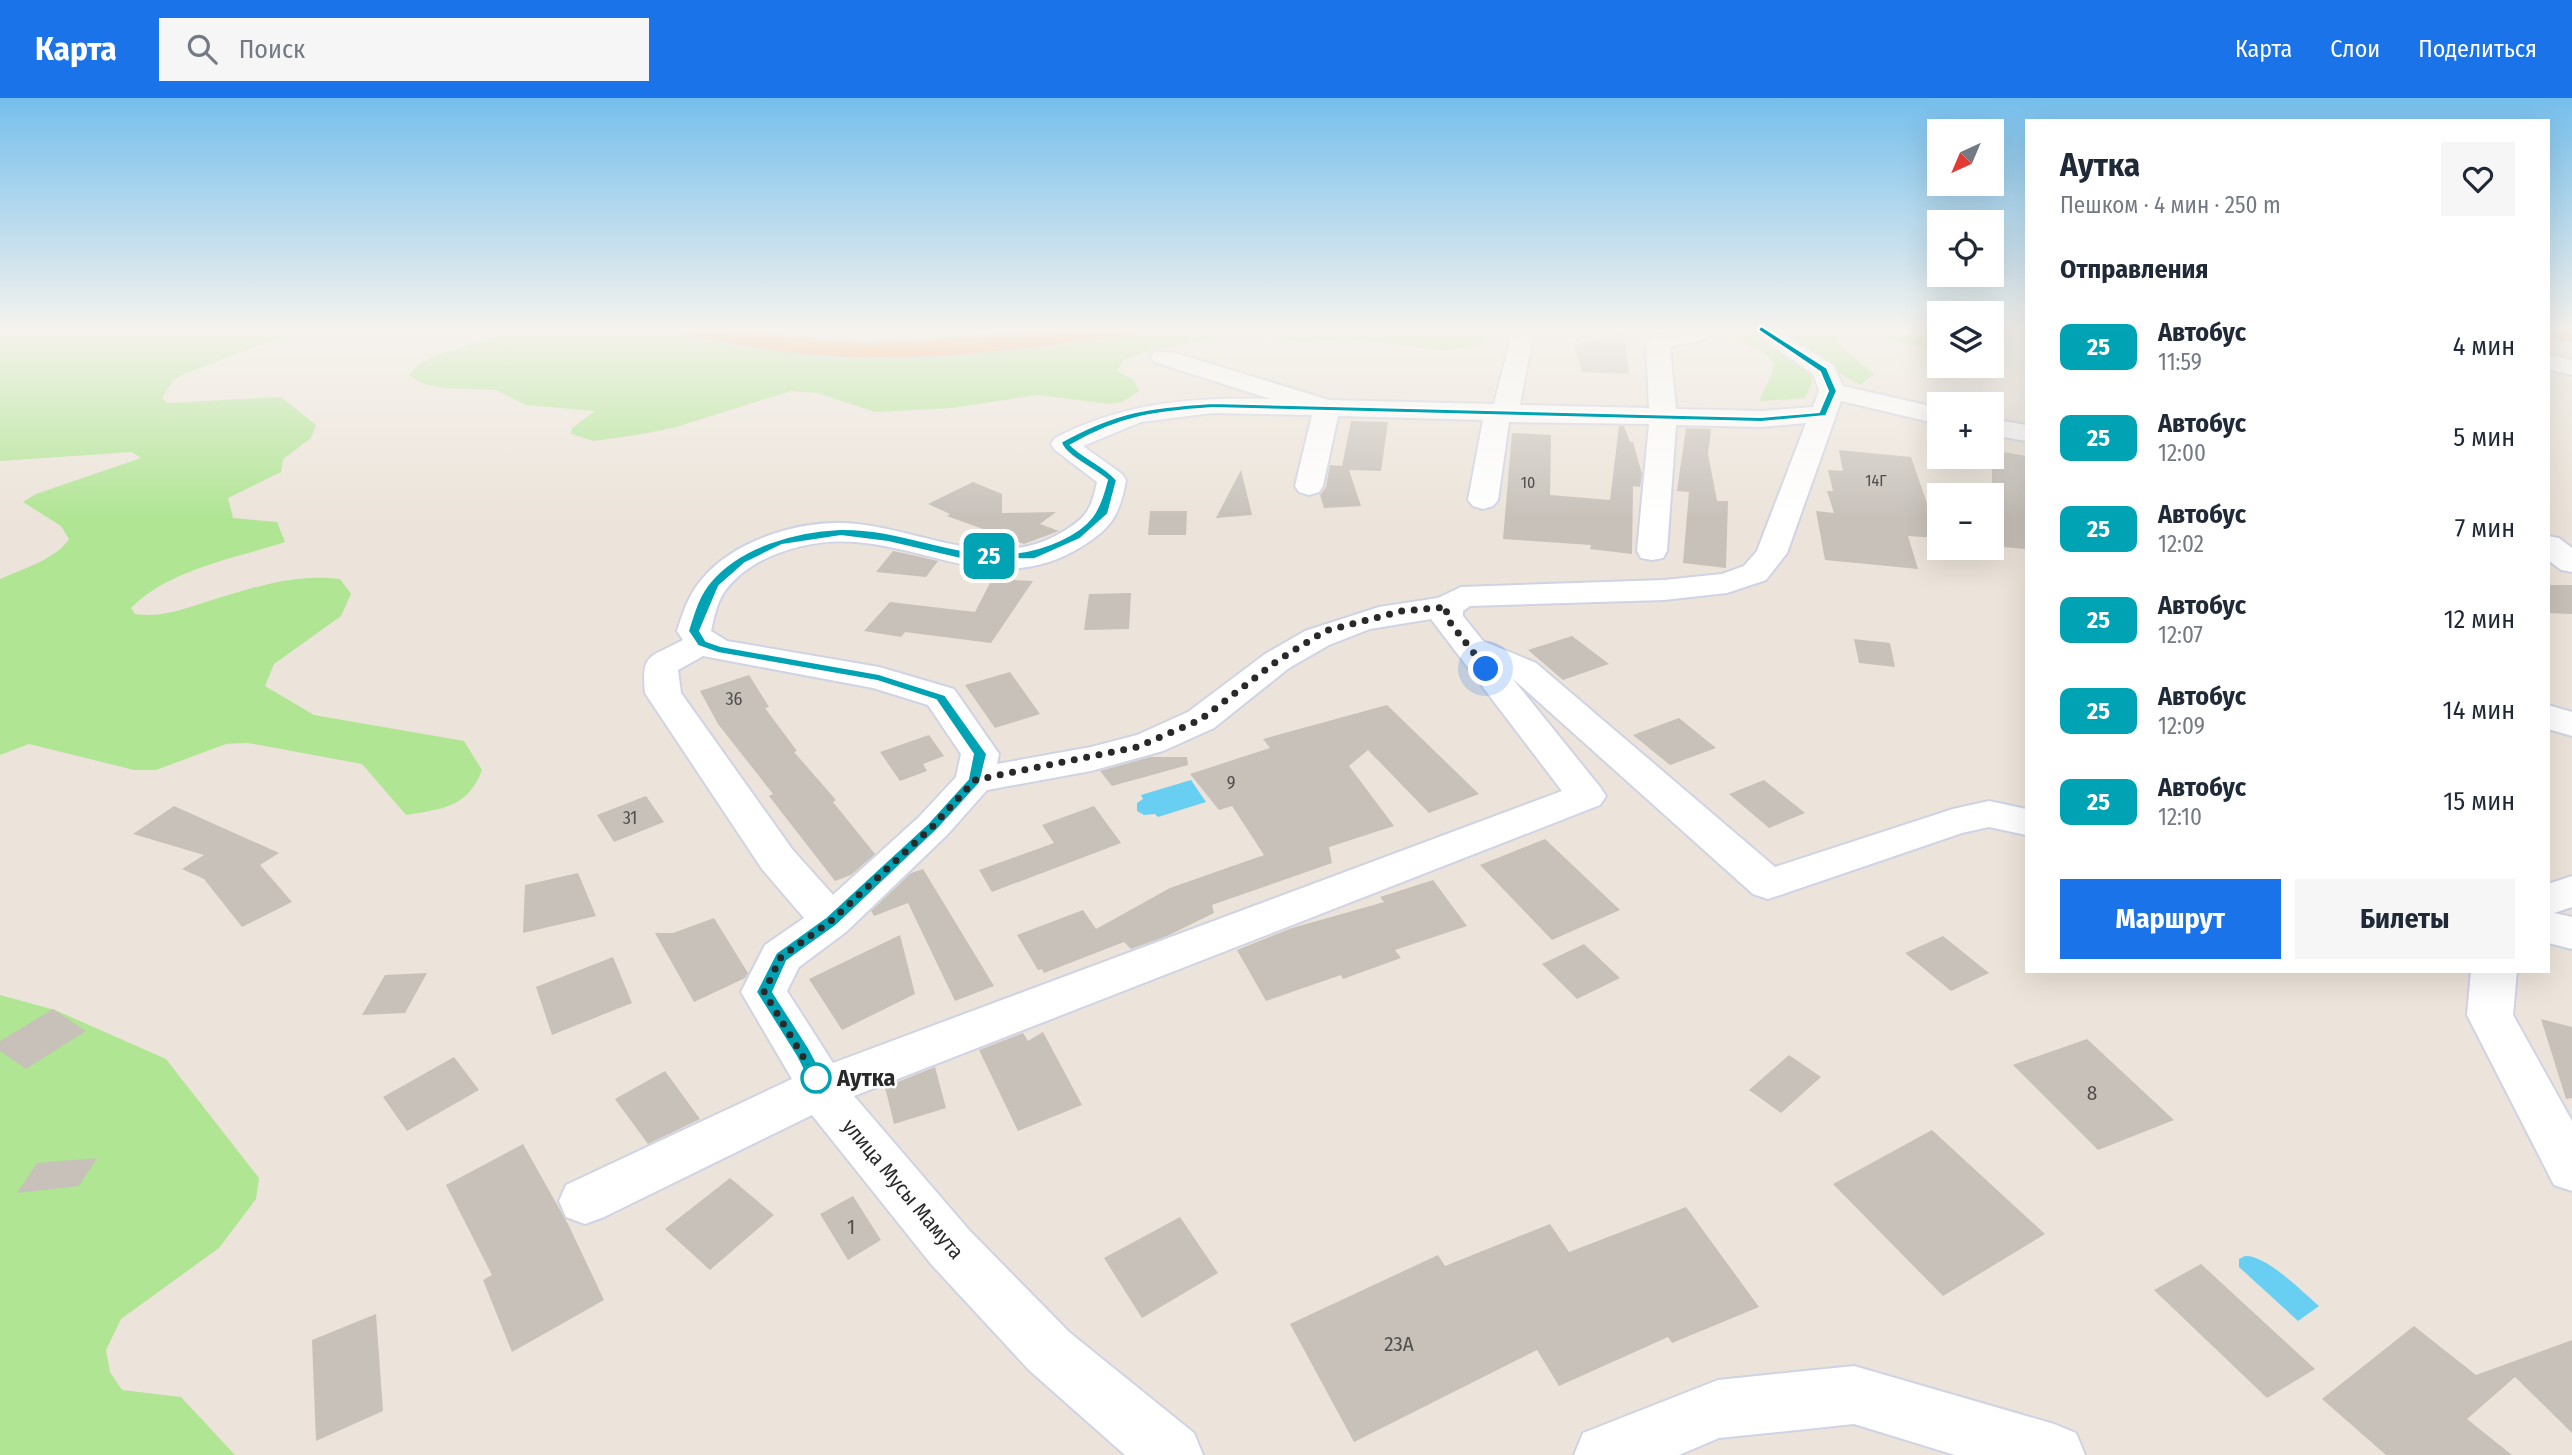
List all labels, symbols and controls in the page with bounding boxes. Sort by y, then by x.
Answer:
search box [159,18,649,81]
text: Карта [35,29,117,69]
icon: search [183,30,221,68]
text: Поиск [239,34,305,65]
text: Карта [2235,35,2292,63]
text: Слои [2330,35,2380,63]
text: Поделиться [2418,35,2537,63]
north arrow [1927,119,2004,196]
map controls [1927,119,2004,560]
button: heart [2441,142,2515,216]
text: Аутка [2060,145,2140,185]
text: Пешком · 4 мин · 250 m [2060,191,2281,219]
button: locate [1927,210,2004,287]
text: Отправления [2060,254,2209,285]
button: layers [1927,301,2004,378]
text: Автобус [2158,317,2246,348]
text: 4 мин [2453,331,2515,362]
text: 25 [2087,333,2110,361]
text: 11:59 [2158,348,2202,376]
button: + [1927,392,2004,469]
text: Автобус [2158,408,2246,439]
text: 5 мин [2453,422,2515,453]
text: 25 [2087,424,2110,452]
text: 12:00 [2158,439,2206,467]
house number: 14Г [1865,471,1887,490]
house number: 10 [1521,473,1535,492]
button: − [1927,483,2004,560]
text: Автобус [2158,499,2246,530]
text: 7 мин [2455,513,2515,544]
text: 25 [2087,515,2110,543]
text: 12:02 [2158,530,2204,558]
line badge: 25 [958,533,1020,579]
text: 25 [978,542,1000,570]
text: Автобус [2158,590,2246,621]
text: 12 мин [2444,604,2515,635]
text: 25 [2087,606,2110,634]
text: 12:07 [2158,621,2203,649]
your location [1468,651,1503,686]
text: Автобус [2158,681,2246,712]
house number: 36 [725,688,743,710]
text: 14 мин [2443,695,2515,726]
text: 25 [2087,697,2110,725]
text: 12:09 [2158,712,2205,740]
house number: 9 [1227,772,1235,794]
text: Автобус [2158,772,2246,803]
text: 15 мин [2443,786,2515,817]
text: 25 [2087,788,2110,816]
text: 12:10 [2158,803,2202,831]
house number: 31 [623,807,637,829]
button: Маршрут [2060,879,2281,959]
button: Билеты [2295,879,2515,959]
marker: Аутка [801,1063,831,1093]
place label: Аутка [836,1064,895,1092]
house number: 8 [2087,1080,2097,1106]
street label: улица Мусы Мамута [837,1114,969,1264]
house number: 1 [847,1214,855,1240]
house number: 23А [1384,1331,1414,1357]

